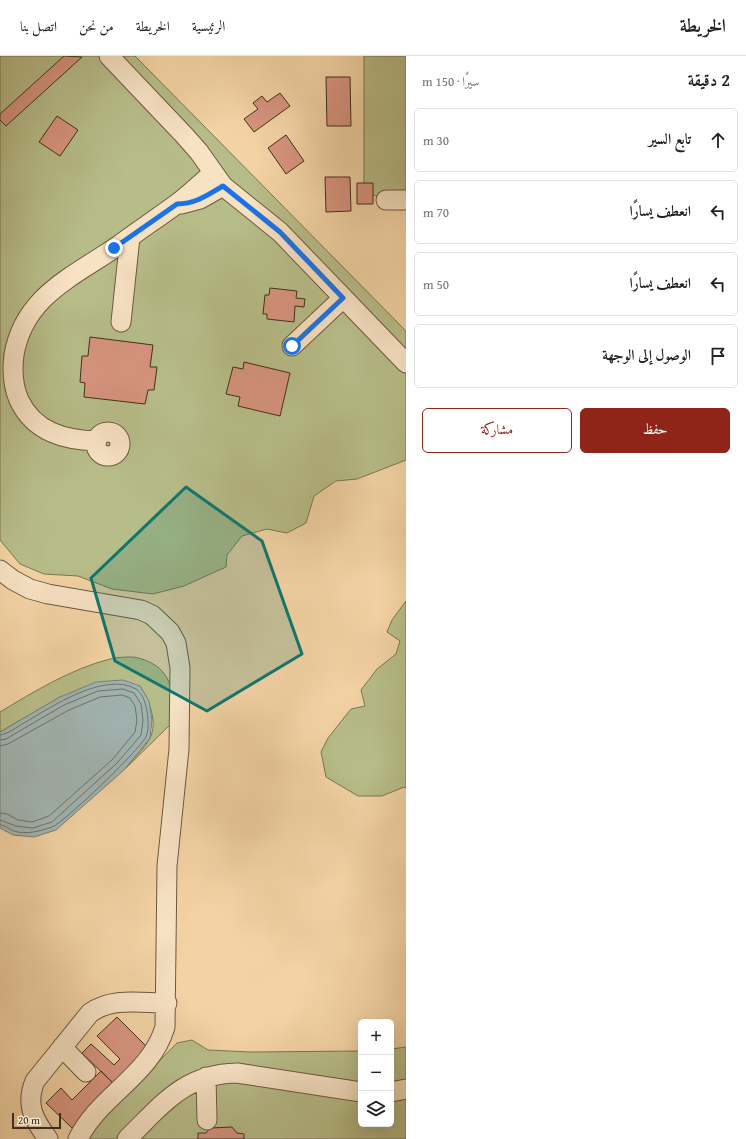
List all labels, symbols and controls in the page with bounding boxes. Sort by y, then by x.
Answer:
text: الخريطة [680,11,726,39]
text: اتصل بنا [20,16,57,36]
text: من نحن [79,16,114,36]
text: الخريطة [136,16,170,36]
text: الرئيسية [192,16,225,36]
text: 2 دقيقة [688,67,730,92]
text: سيرًا · 150 m [422,72,480,91]
text: تابع السير [649,128,691,149]
icon: ahead [707,129,729,151]
text: 30 m [423,131,449,150]
text: انعطف يسارًا [629,200,691,221]
icon: left [707,201,729,223]
text: 70 m [423,203,449,222]
route end [105,239,123,257]
text: انعطف يسارًا [629,272,691,293]
icon: left [707,273,729,295]
text: 50 m [423,275,449,294]
route start [283,337,301,355]
text: الوصول إلى الوجهة [602,344,691,365]
icon: arrive [707,345,729,367]
button: مشاركة [422,408,572,453]
button: حفظ [580,408,730,453]
map controls [358,1019,394,1127]
button: + [358,1019,394,1055]
button: − [358,1055,394,1091]
button: layers [358,1091,394,1127]
scale bar [12,1111,61,1130]
text: 20 m [18,1112,40,1128]

